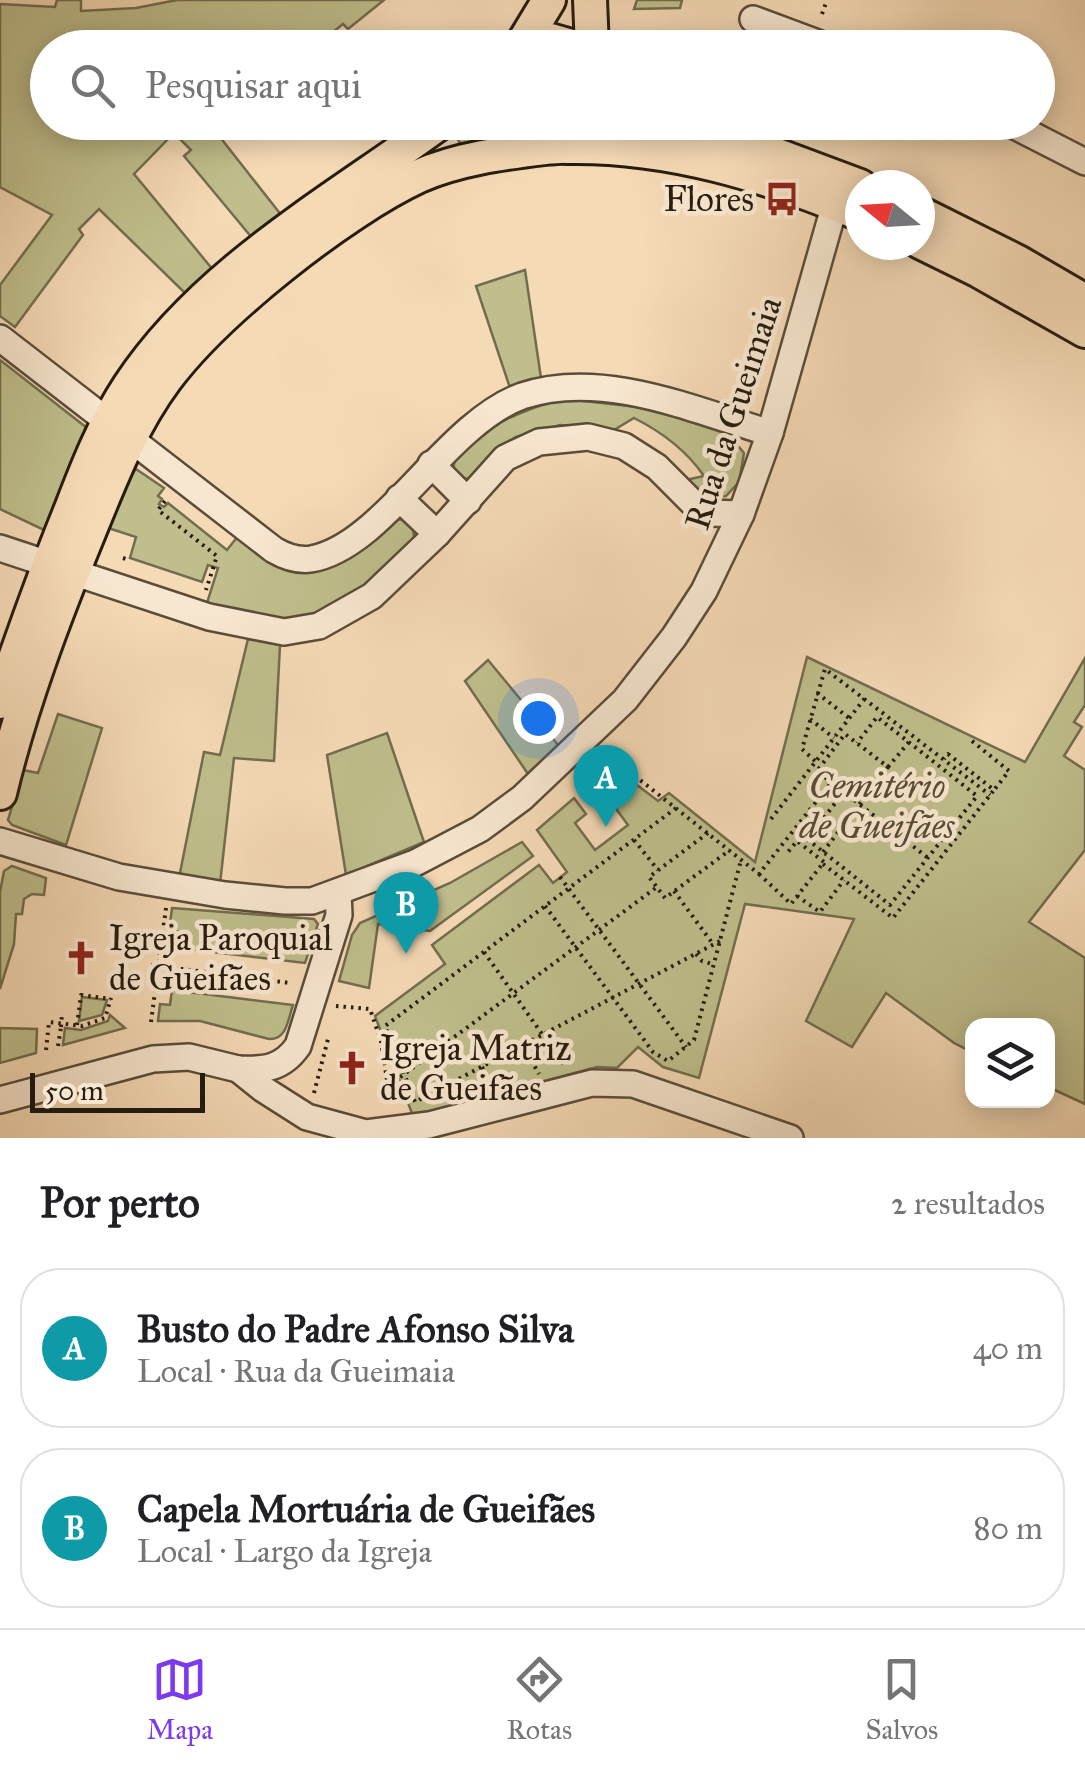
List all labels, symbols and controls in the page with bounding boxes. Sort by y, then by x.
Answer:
search box [30,30,1055,140]
icon: search [65,58,120,113]
text: Pesquisar aqui [145,62,362,108]
north arrow [845,170,935,260]
place label: Flores [664,178,754,221]
bus stop icon: Flores [763,180,801,218]
street label: Rua da Gueimaia [676,291,791,535]
your location [513,693,564,744]
pin: A [574,744,638,827]
park label: Cemitério de Gueifães [798,765,955,848]
pin: B [374,872,438,954]
place label: Igreja Paroquial de Gueifães [109,917,333,1000]
church icon: Igreja Paroquial de Gueifães [62,939,100,977]
map controls [965,1018,1055,1108]
button: layers [965,1018,1055,1108]
place label: Igreja Matriz de Gueifães [380,1027,571,1110]
church icon: Igreja Matriz de Gueifães [333,1049,371,1087]
scale bar [30,1068,205,1112]
text: 50 m [45,1073,104,1108]
text: Por perto [40,1177,200,1229]
text: 2 resultados [891,1184,1045,1223]
text: Busto do Padre Afonso Silva [137,1306,574,1352]
text: A [64,1329,85,1368]
text: 40 m [973,1329,1043,1368]
text: Local · Rua da Gueimaia [137,1352,455,1391]
text: Capela Mortuária de Gueifães [137,1486,595,1532]
text: B [64,1509,85,1548]
text: 80 m [974,1509,1043,1548]
text: Local · Largo da Igreja [137,1532,432,1571]
tab: Mapa [147,1652,213,1747]
tab: Rotas [506,1652,572,1747]
tab: Salvos [865,1652,938,1747]

